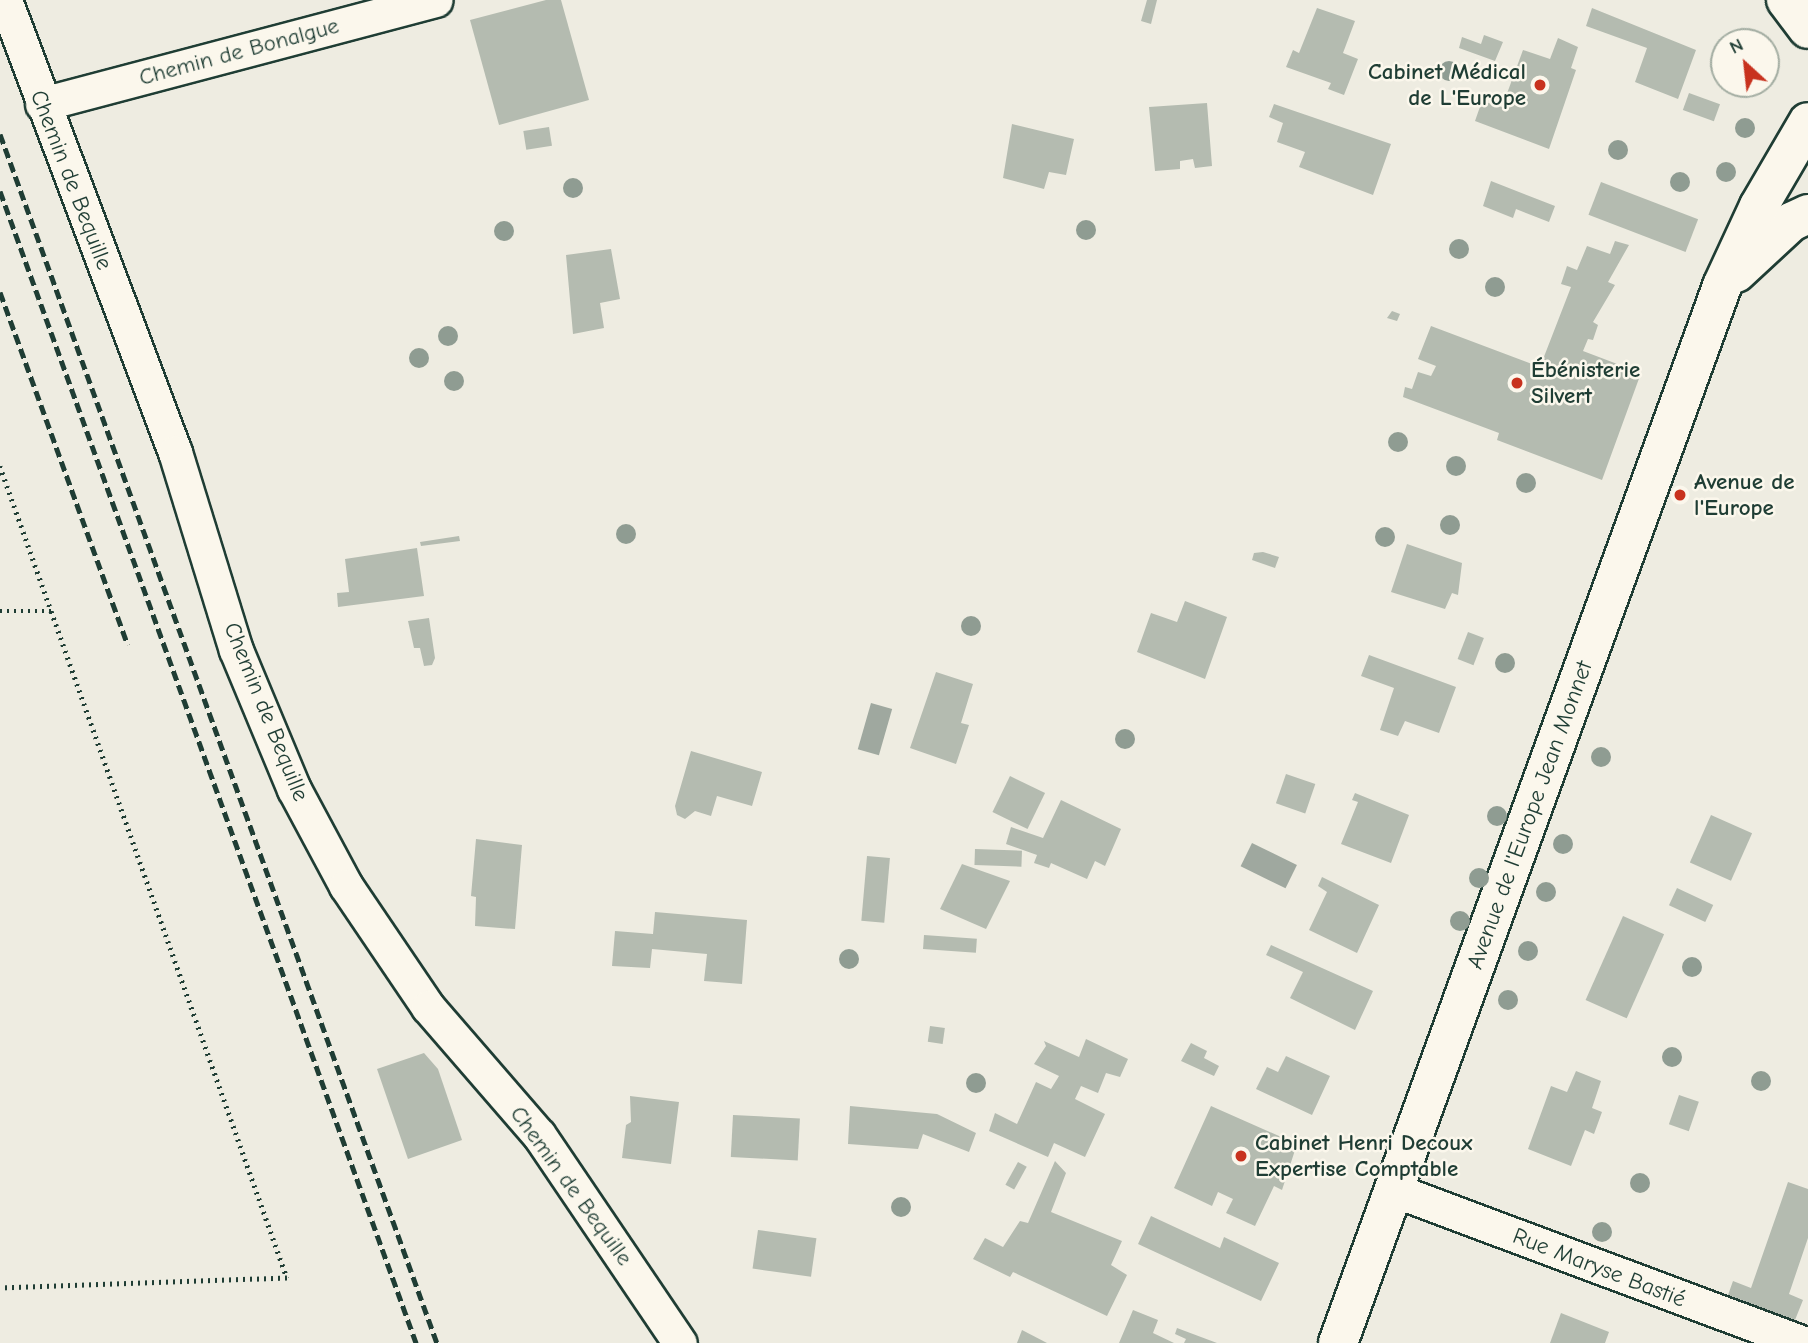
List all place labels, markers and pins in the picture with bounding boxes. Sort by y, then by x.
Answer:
place label: Cabinet Médical de L'Europe [1368,58,1526,112]
marker: Cabinet Médical de L'Europe [1532,77,1548,93]
place label: Ébénisterie Silvert [1531,356,1640,410]
marker: Ébénisterie Silvert [1509,375,1525,391]
place label: Avenue de l'Europe [1694,468,1795,522]
marker: Avenue de l'Europe [1672,487,1688,503]
place label: Cabinet Henri Decoux Expertise Comptable [1255,1129,1472,1183]
marker: Cabinet Henri Decoux Expertise Comptable [1233,1148,1249,1164]

